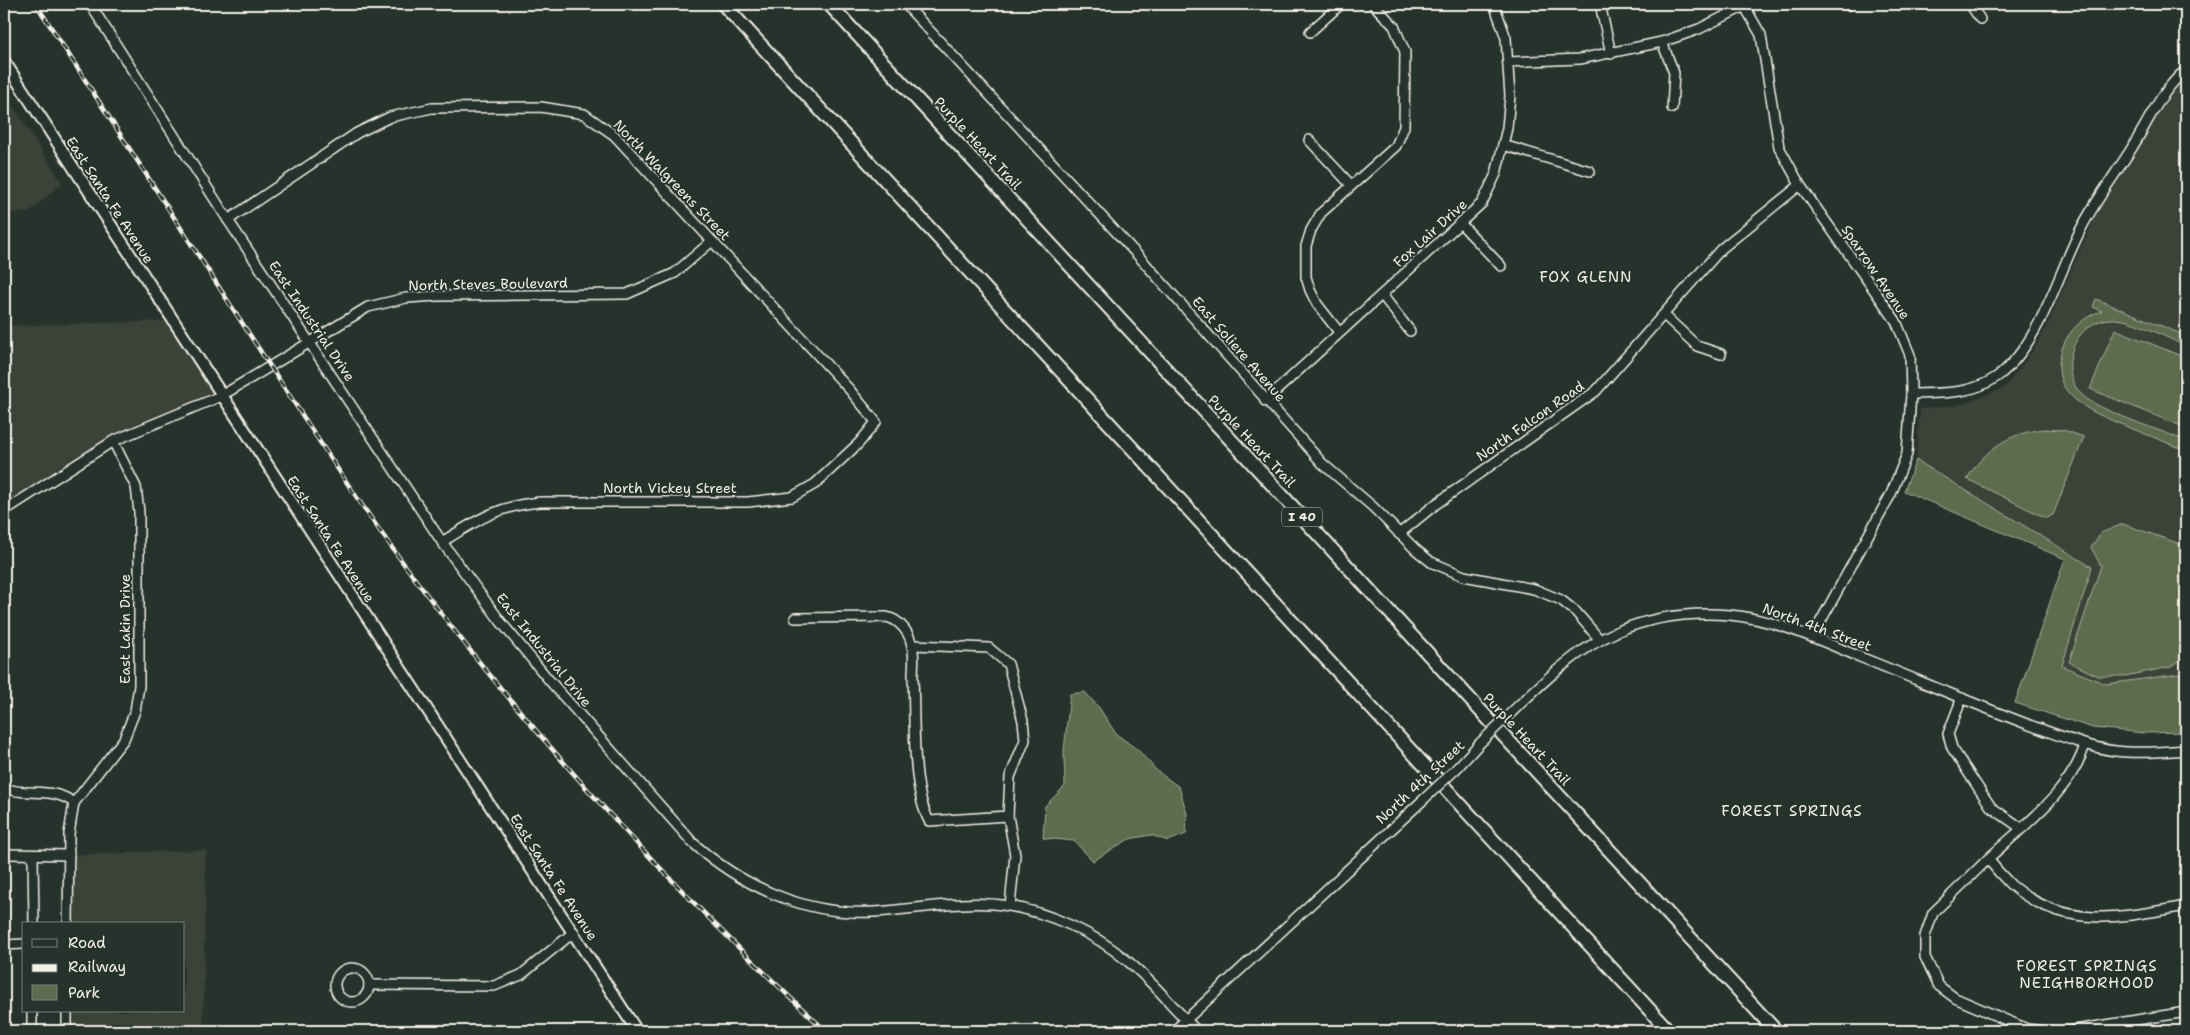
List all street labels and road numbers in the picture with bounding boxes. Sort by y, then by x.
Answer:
street label: Purple Heart Trail [930,93,1026,194]
street label: North Walgreens Street [610,116,734,244]
street label: East Santa Fe Avenue [62,133,158,267]
street label: Fox Lair Drive [1389,195,1471,271]
street label: Sparrow Avenue [1838,221,1914,323]
street label: East Industrial Drive [265,257,359,385]
street label: North Steves Boulevard [408,274,568,294]
street label: East Soliere Avenue [1188,292,1290,406]
street label: North Falcon Road [1472,377,1588,465]
street label: Purple Heart Trail [1204,391,1300,492]
street label: East Santa Fe Avenue [283,472,379,606]
street label: North Vickey Street [603,479,737,497]
road number: I 40 [1282,508,1322,526]
street label: East Lakin Drive [116,574,134,684]
street label: East Industrial Drive [492,589,596,711]
street label: North 4th Street [1760,599,1874,655]
street label: Purple Heart Trail [1479,689,1575,790]
street label: North 4th Street [1372,736,1468,828]
street label: East Santa Fe Avenue [506,810,602,944]

